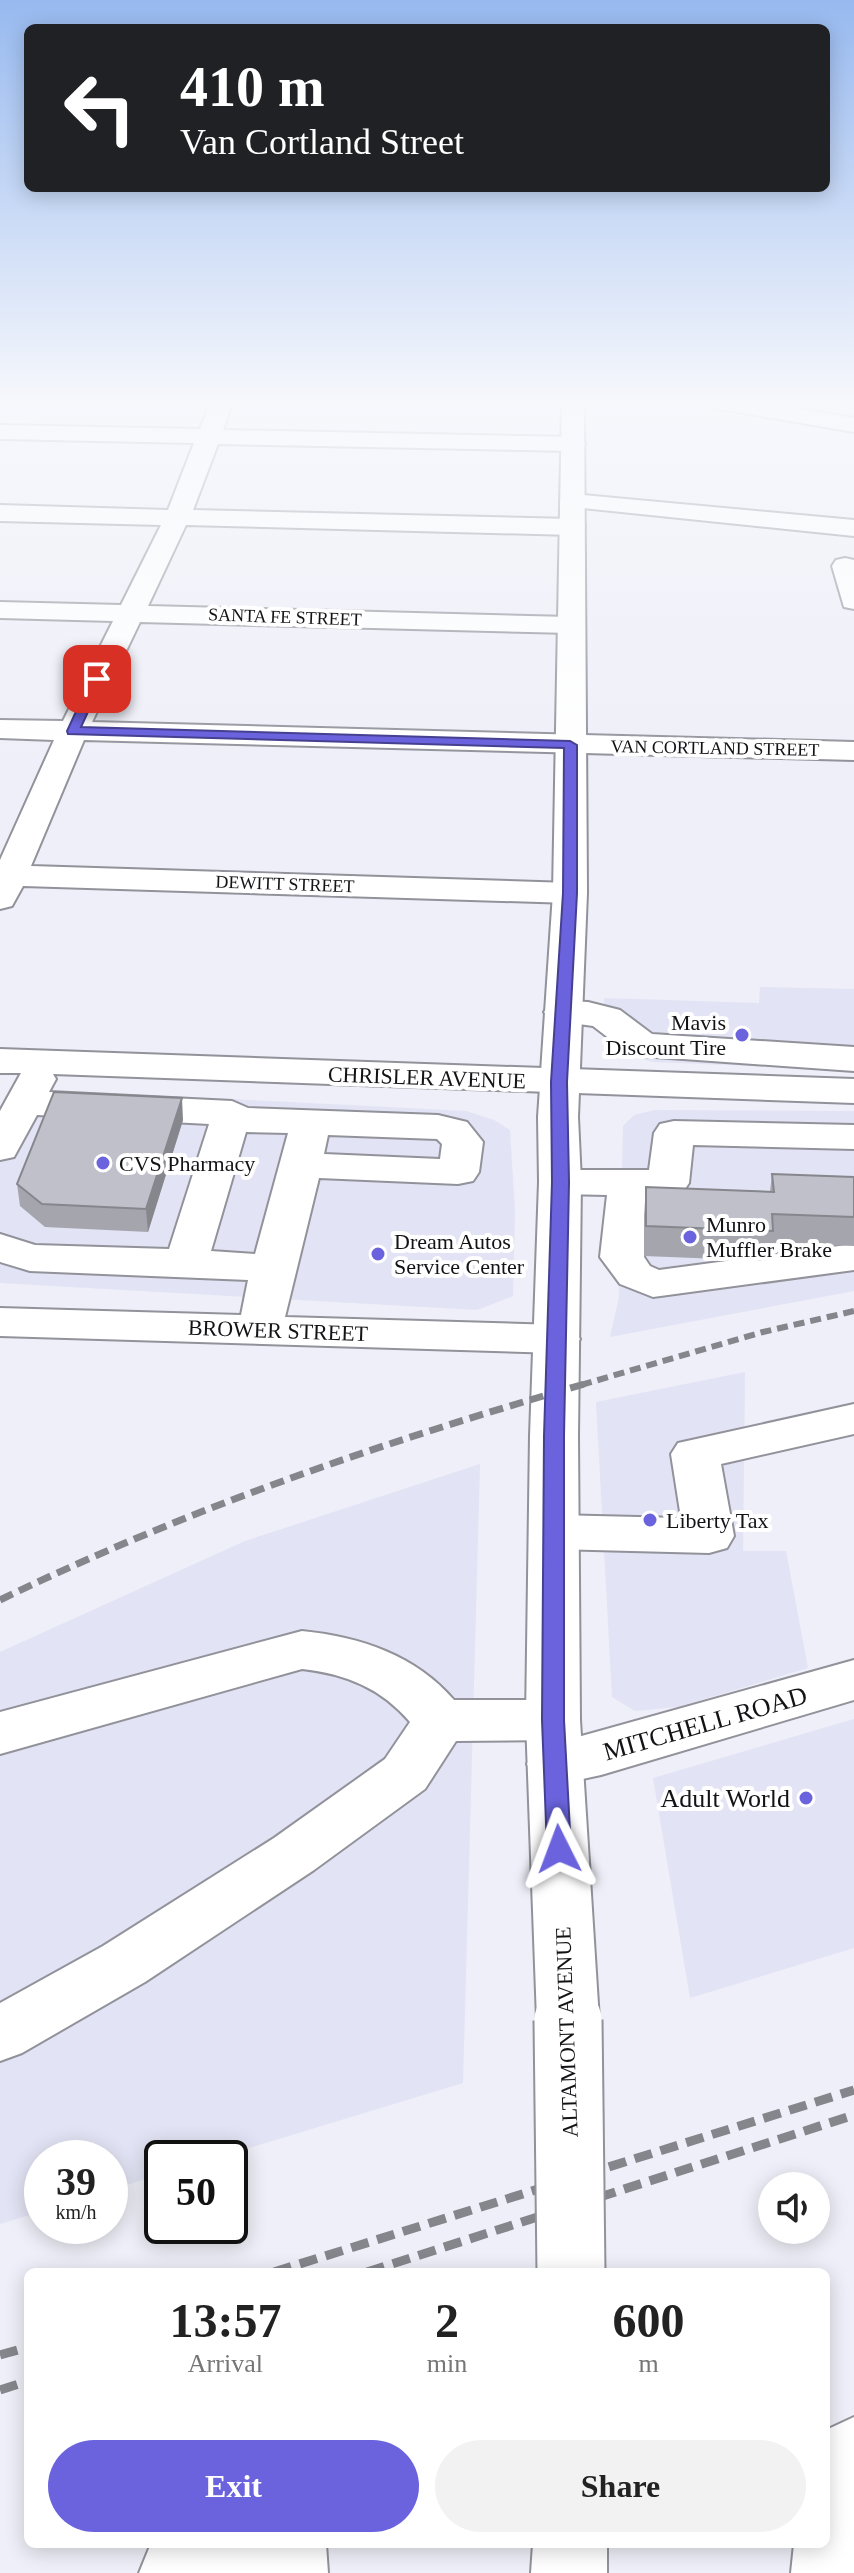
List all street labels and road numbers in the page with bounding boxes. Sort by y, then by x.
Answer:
street label: SANTA FE STREET [208,604,362,630]
street label: VAN CORTLAND STREET [611,736,819,760]
street label: DEWITT STREET [215,872,355,896]
street label: CHRISLER AVENUE [327,1062,526,1093]
street label: BROWER STREET [187,1315,369,1346]
street label: MITCHELL ROAD [600,1681,810,1766]
street label: ALTAMONT AVENUE [550,1926,583,2138]

